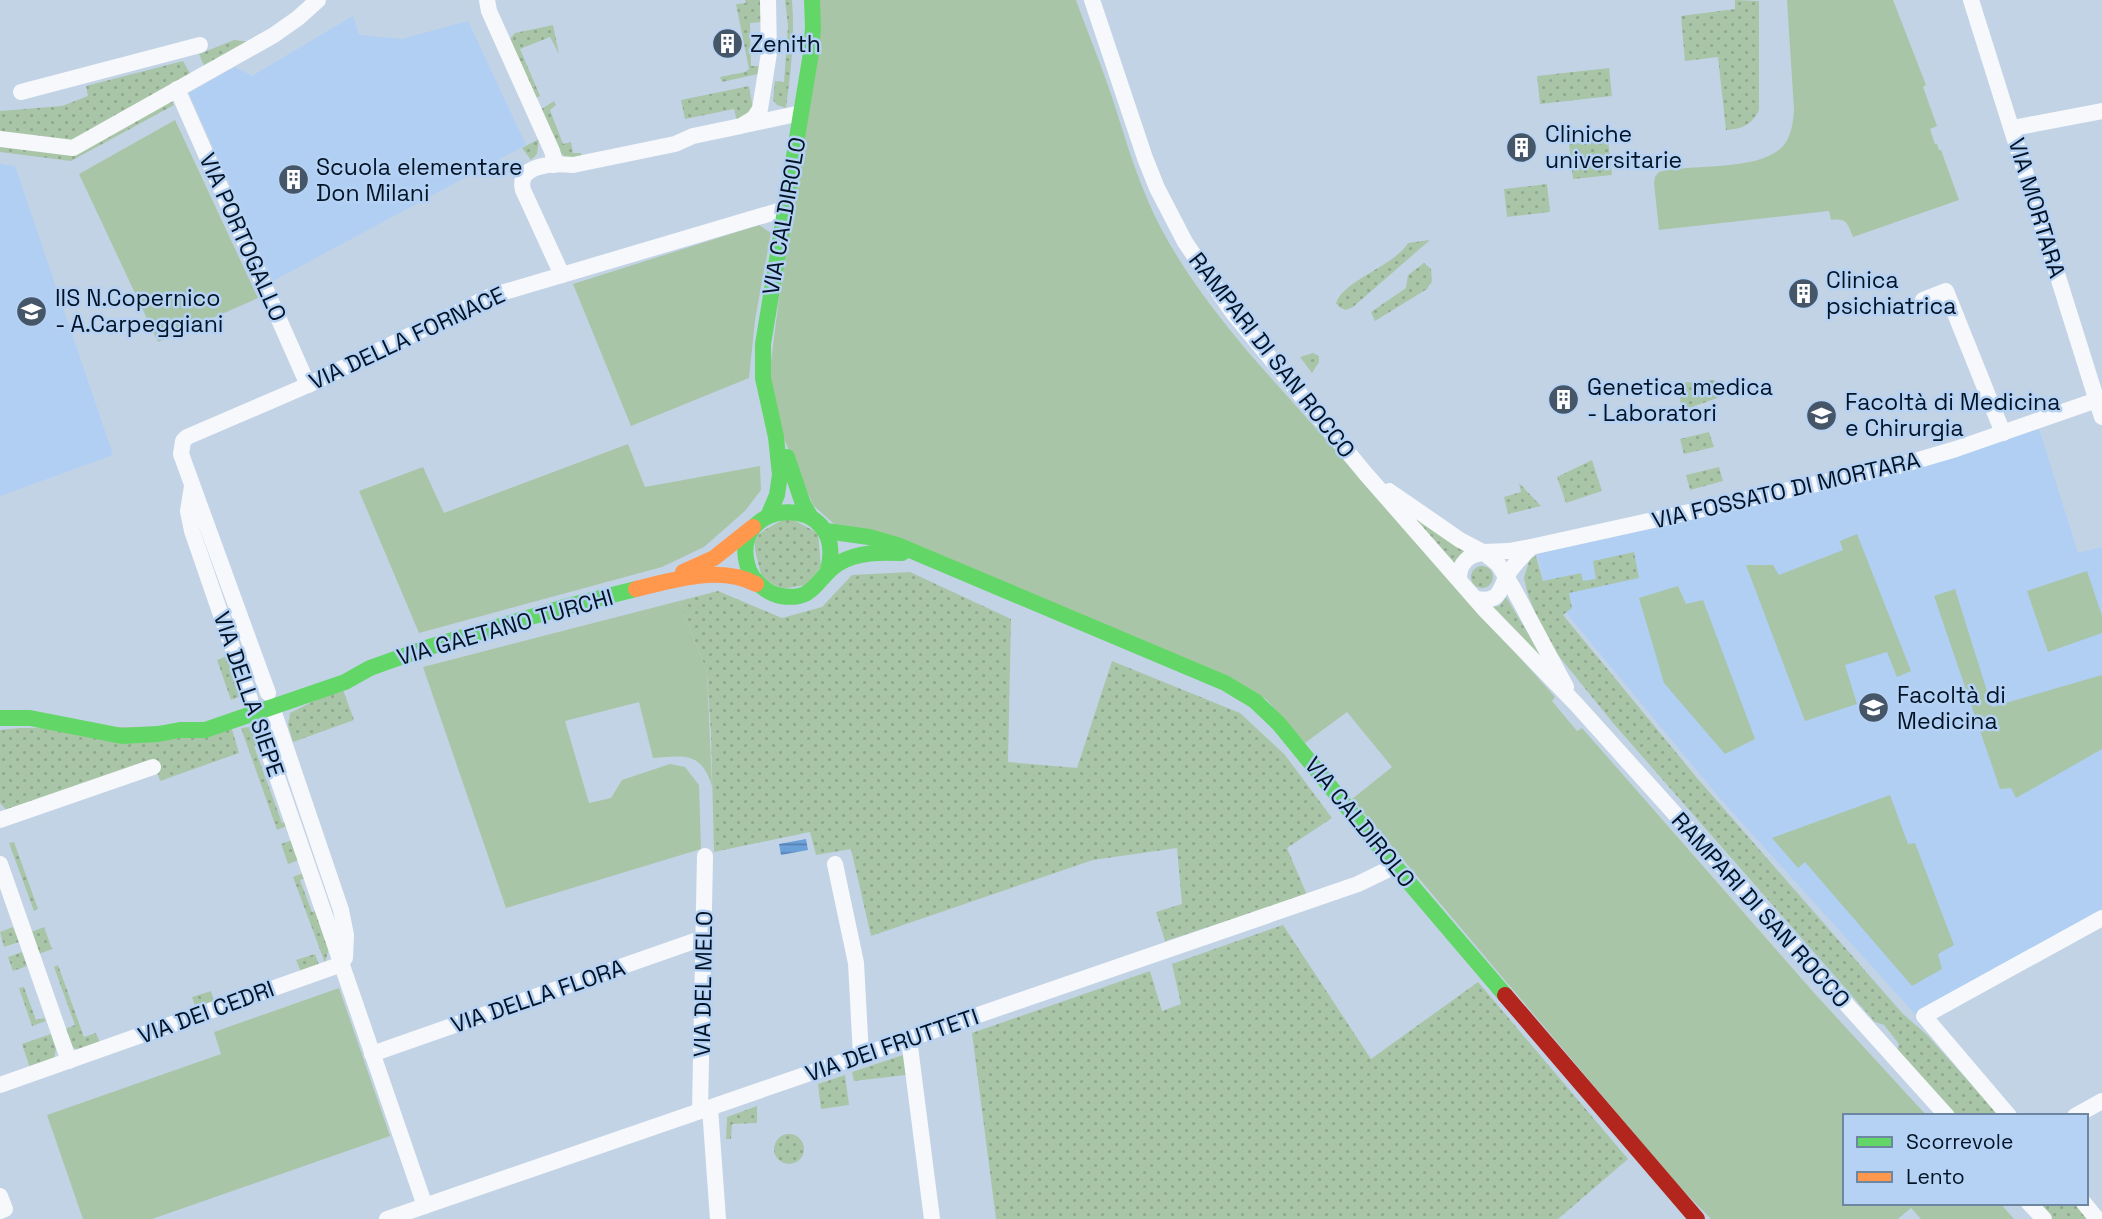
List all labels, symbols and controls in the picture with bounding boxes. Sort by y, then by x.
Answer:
building icon: Zenith [710,27,744,61]
place label: Zenith [750,29,821,59]
place label: Cliniche universitarie [1545,119,1682,175]
building icon: Cliniche universitarie [1505,130,1539,164]
street label: VIA MORTARA [2001,134,2073,282]
street label: VIA CALDIROLO [755,135,813,297]
street label: VIA PORTOGALLO [192,148,294,326]
place label: Scuola elementare Don Milani [316,152,523,208]
building icon: Scuola elementare Don Milani [276,163,310,197]
street label: RAMPARI DI SAN ROCCO [1182,246,1362,464]
place label: Clinica psichiatrica [1826,265,1956,321]
building icon: Clinica psichiatrica [1786,276,1820,310]
street label: VIA DELLA FORNACE [304,279,510,397]
place label: IIS N.Copernico - A.Carpeggiani [55,283,223,339]
school or university icon: IIS N.Copernico - A.Carpeggiani [15,294,49,328]
place label: Genetica medica - Laboratori [1587,372,1773,428]
building icon: Genetica medica - Laboratori [1547,383,1581,417]
place label: Facoltà di Medicina e Chirurgia [1845,387,2060,443]
school or university icon: Facoltà di Medicina e Chirurgia [1805,398,1839,432]
street label: VIA FOSSATO DI MORTARA [1649,445,1923,535]
street label: VIA GAETANO TURCHI [393,582,617,672]
street label: VIA DELLA SIEPE [207,607,291,781]
place label: Facoltà di Medicina [1897,680,2006,736]
school or university icon: Facoltà di Medicina [1857,691,1891,725]
street label: VIA CALDIROLO [1298,750,1422,894]
street label: RAMPARI DI SAN ROCCO [1665,806,1857,1014]
street label: VIA DEL MELO [687,911,719,1057]
street label: VIA DELLA FLORA [447,952,629,1040]
street label: VIA DEI CEDRI [134,973,278,1051]
street label: VIA DEI FRUTTETI [802,1001,982,1089]
legend [1843,1114,2088,1205]
text: Scorrevole [1906,1128,2013,1155]
text: Lento [1906,1163,1965,1190]

